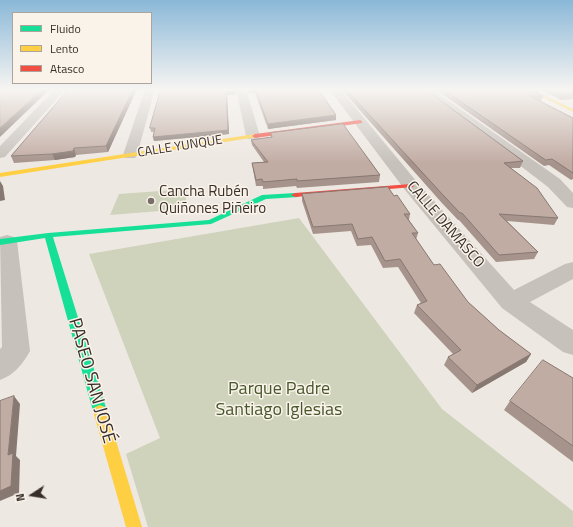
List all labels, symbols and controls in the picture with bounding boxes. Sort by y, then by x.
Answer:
legend [12,12,152,84]
text: Fluido [50,19,81,38]
text: Lento [50,39,79,58]
text: Atasco [50,59,84,78]
street label: CALLE YUNQUE [136,133,224,161]
street label: CALLE DAMASCO [402,178,488,272]
place label: Cancha Rubén Quiñones Piñeiro [159,183,266,218]
marker: Cancha Rubén Quiñones Piñeiro [146,196,156,206]
street label: PASEO SAN JOSÉ [63,316,119,446]
park label: Parque Padre Santiago Iglesias [216,379,342,422]
north arrow [12,475,52,515]
text: N [12,492,29,503]

